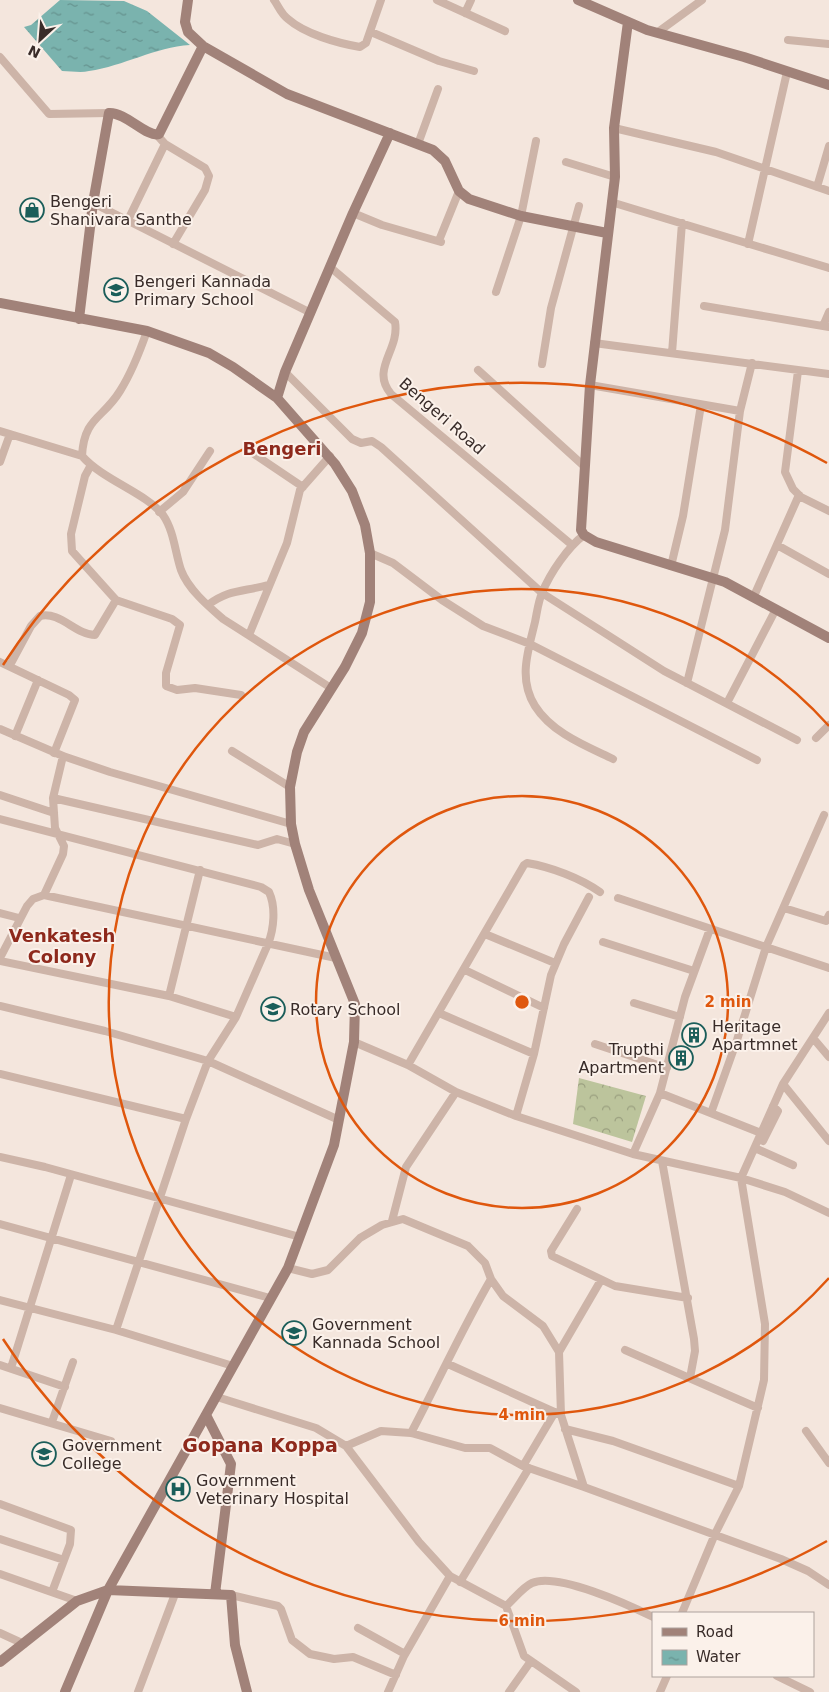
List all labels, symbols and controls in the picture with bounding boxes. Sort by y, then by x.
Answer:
north arrow [15,15,65,65]
text: N [26,42,43,61]
place label: Bengeri Shanivara Santhe [50,192,192,229]
shop icon: Bengeri Shanivara Santhe [19,197,45,223]
place label: Bengeri Kannada Primary School [134,272,271,309]
school or university icon: Bengeri Kannada Primary School [103,277,129,303]
street label: Bengeri Road [395,374,489,458]
district label: Bengeri [243,438,321,459]
district label: Venkatesh Colony [9,925,115,967]
centre of rings [513,993,531,1011]
text: 2 min [704,993,752,1011]
school or university icon: Rotary School [260,996,286,1022]
place label: Rotary School [290,1000,401,1019]
place label: Heritage Apartmnet [712,1017,798,1054]
building icon: Heritage Apartmnet [681,1022,707,1048]
place label: Trupthi Apartment [578,1040,664,1077]
building icon: Trupthi Apartment [668,1045,694,1071]
place label: Government Kannada School [312,1315,440,1352]
school or university icon: Government Kannada School [281,1320,307,1346]
text: 4 min [498,1406,546,1424]
district label: Gopana Koppa [182,1434,338,1456]
place label: Government College [62,1436,162,1473]
school or university icon: Government College [31,1441,57,1467]
place label: Government Veterinary Hospital [196,1471,349,1508]
hospital icon: Government Veterinary Hospital [165,1476,191,1502]
text: 6 min [498,1612,546,1630]
legend [652,1612,814,1677]
text: Road [696,1623,734,1641]
text: Water [696,1648,741,1666]

